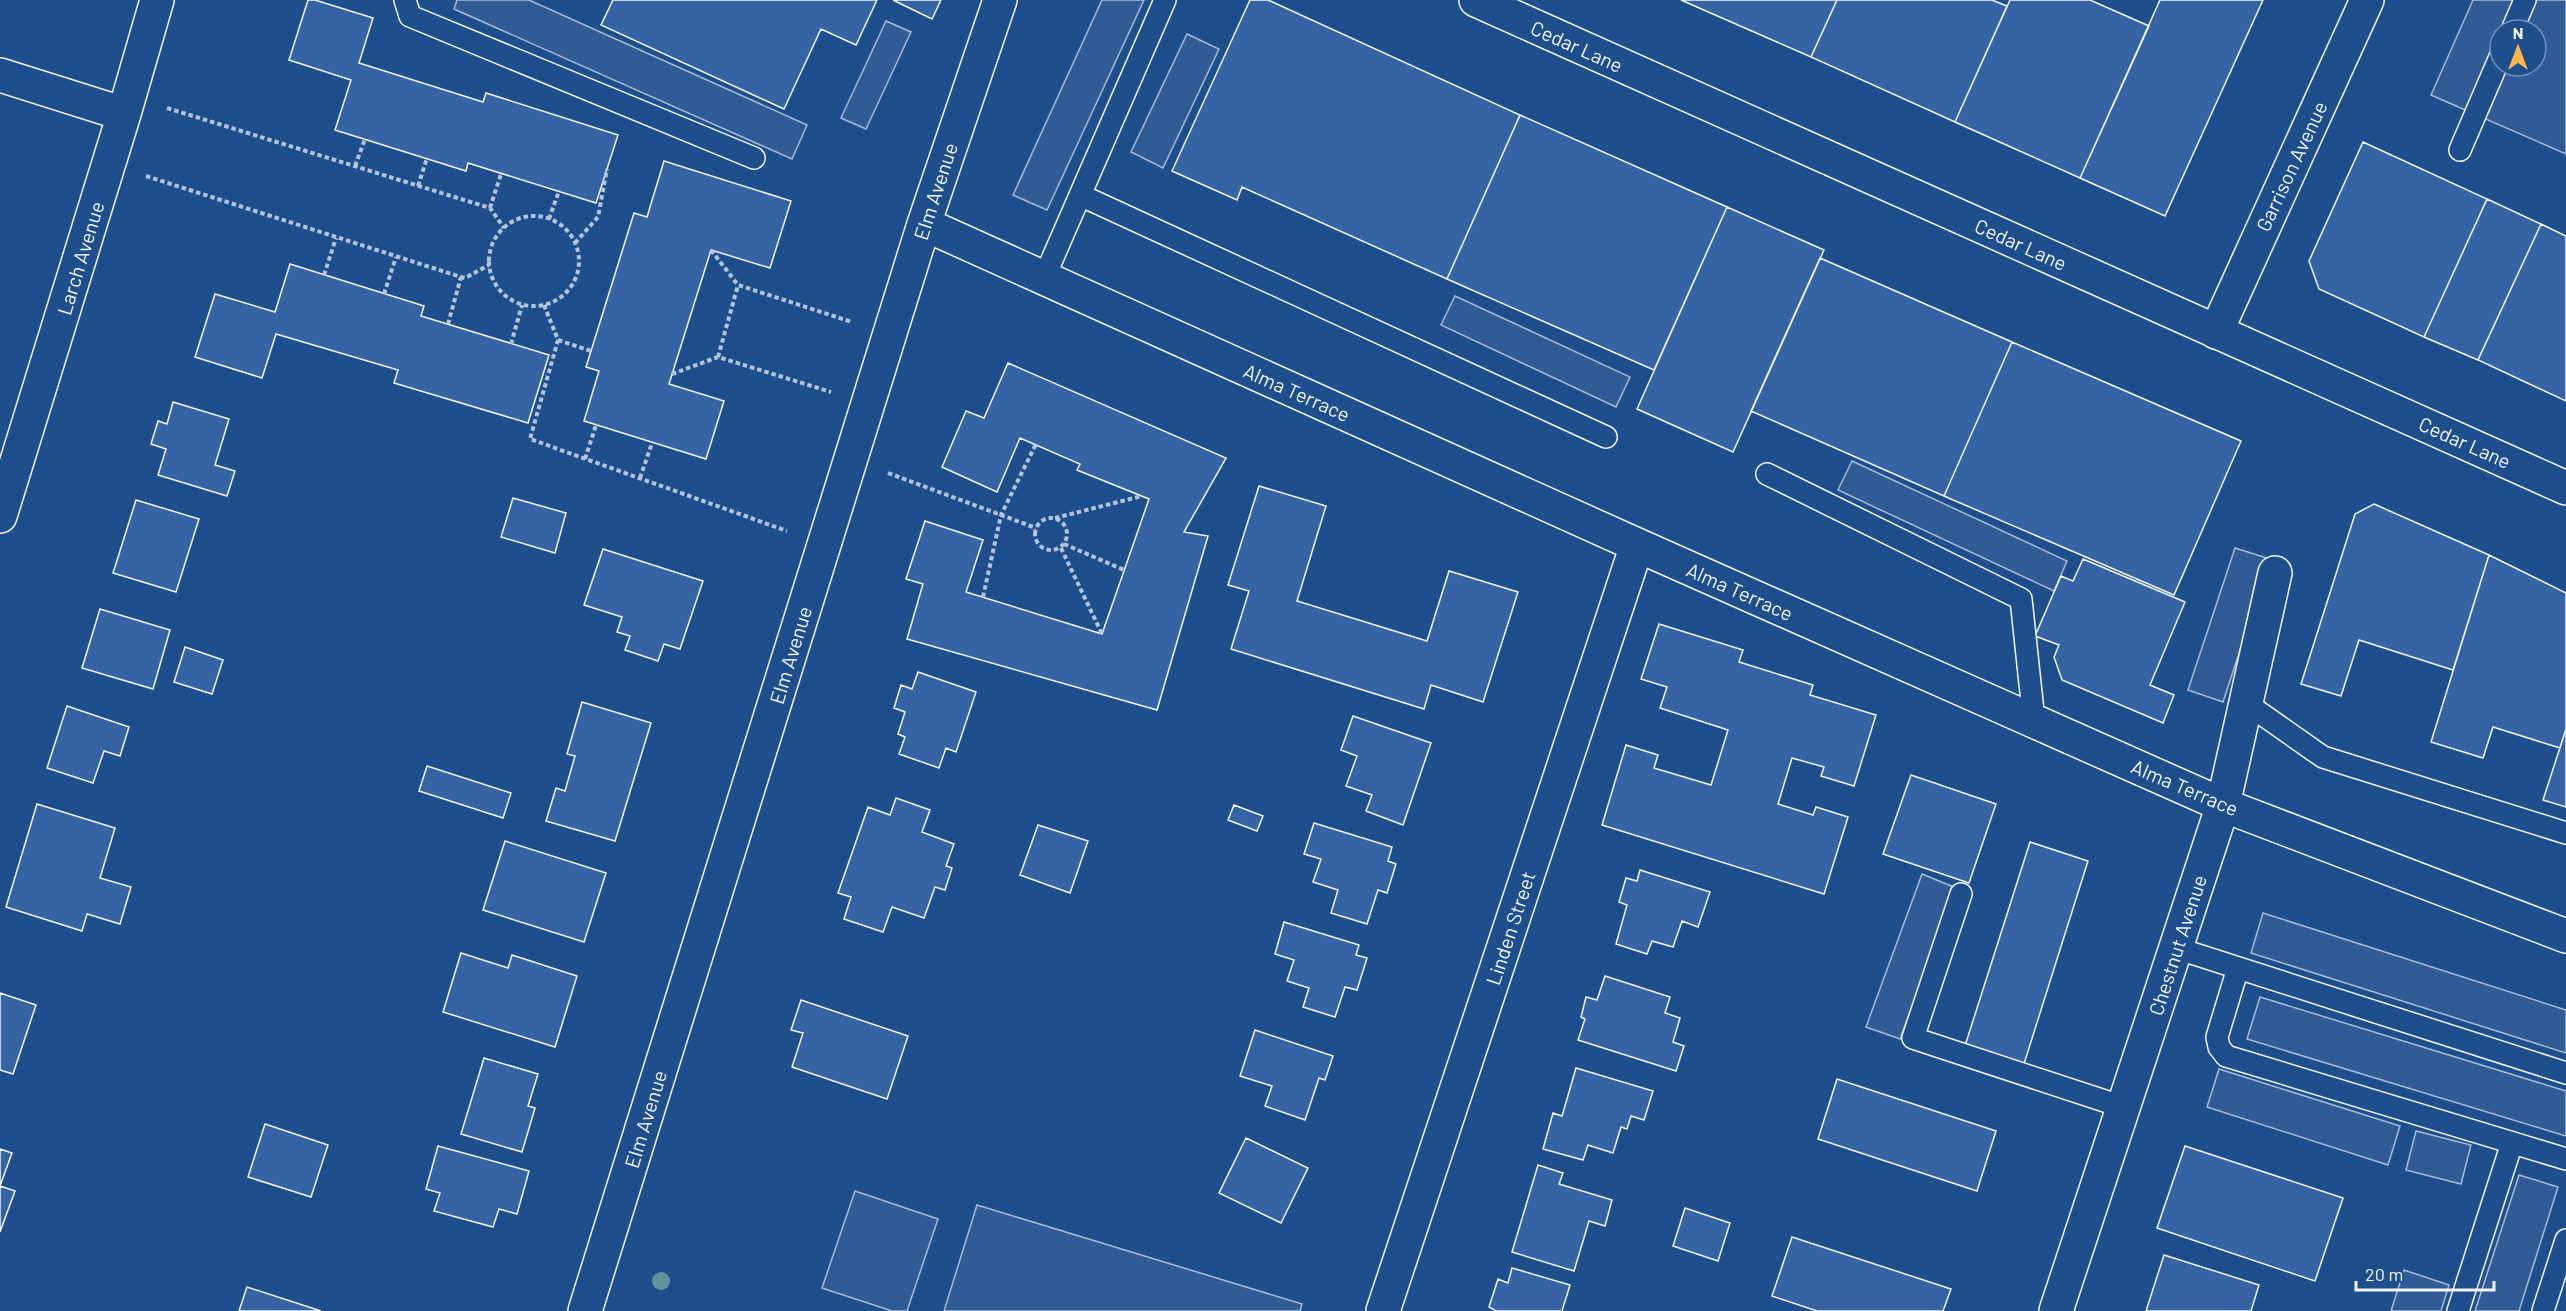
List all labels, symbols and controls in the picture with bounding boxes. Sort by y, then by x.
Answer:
street label: Cedar Lane [1527,15,1627,77]
north arrow [2488,18,2548,78]
text: N [2513,23,2523,42]
street label: Garrison Avenue [2250,97,2332,235]
street label: Elm Avenue [908,139,962,243]
street label: Larch Avenue [51,198,109,318]
street label: Cedar Lane [1971,213,2071,275]
street label: Alma Terrace [1240,358,1354,426]
street label: Cedar Lane [2415,411,2515,473]
street label: Alma Terrace [1683,557,1797,625]
street label: Elm Avenue [764,603,816,707]
street label: Alma Terrace [2128,754,2242,820]
street label: Linden Street [1480,868,1540,988]
street label: Chestnut Avenue [2143,872,2211,1018]
street label: Elm Avenue [619,1067,671,1171]
scale bar [2356,1254,2494,1292]
text: 20 m [2365,1263,2403,1285]

